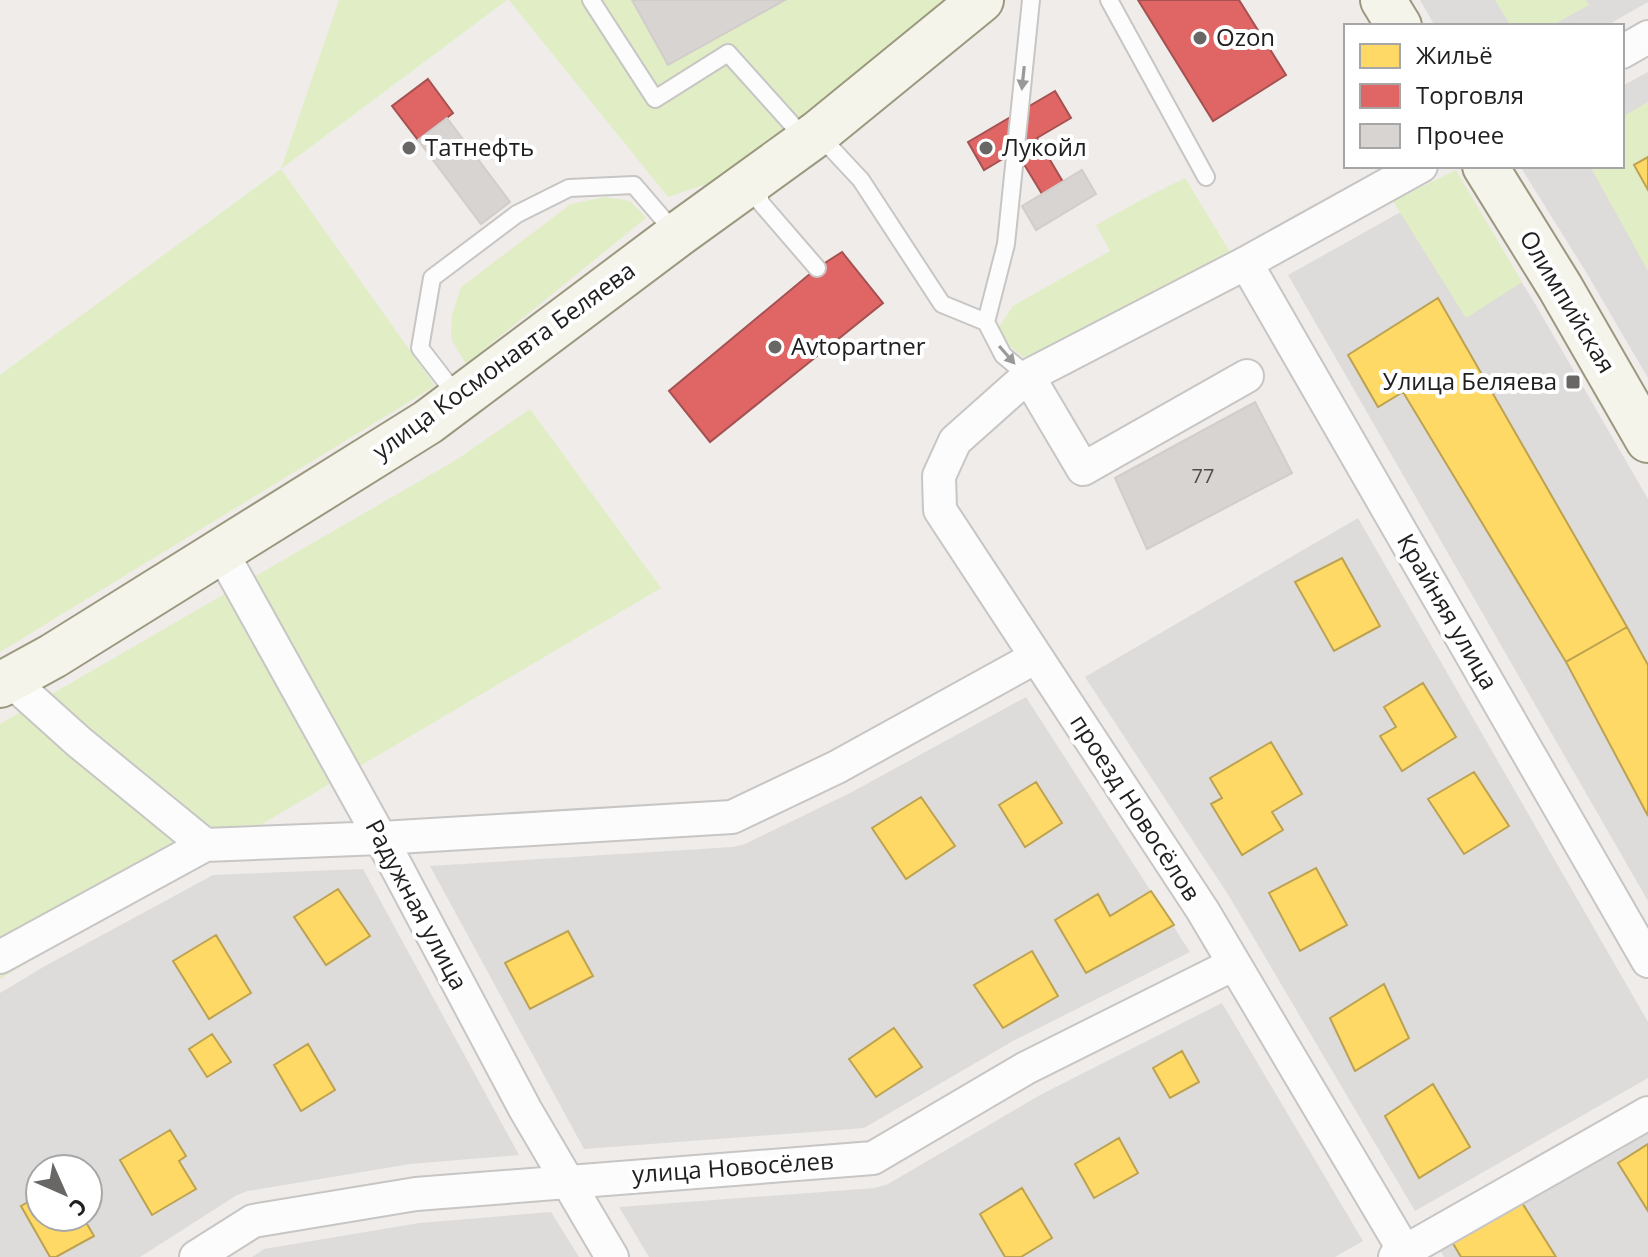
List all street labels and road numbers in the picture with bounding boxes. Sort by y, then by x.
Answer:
street label: Олимпийская [1513,224,1624,379]
street label: улица Космонавта Беляева [365,253,641,466]
street label: Крайняя улица [1390,527,1506,695]
street label: проезд Новосёлов [1063,707,1209,907]
street label: Радужная улица [358,813,476,995]
street label: улица Новосёлев [631,1143,835,1190]

